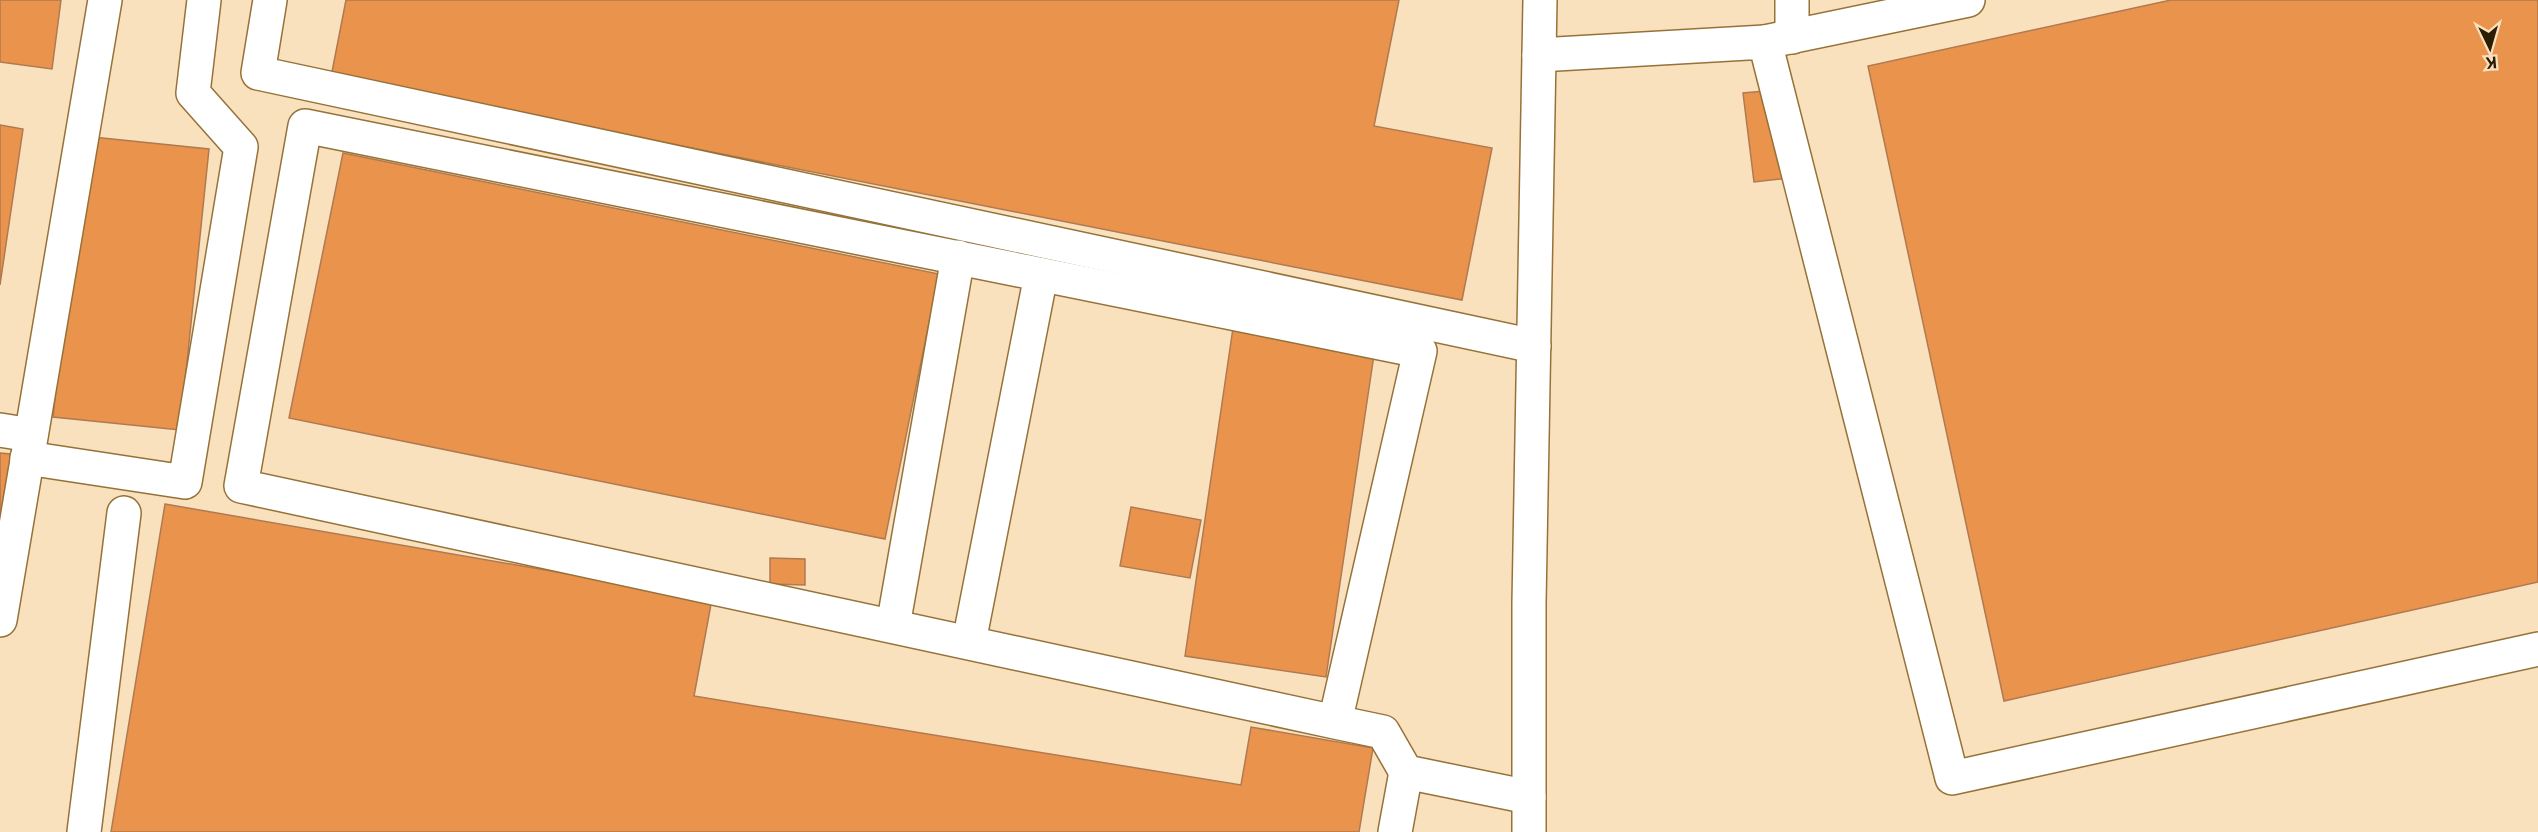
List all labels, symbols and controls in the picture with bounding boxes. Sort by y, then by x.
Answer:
north arrow [2460,18,2520,78]
text: K [2484,52,2498,72]

